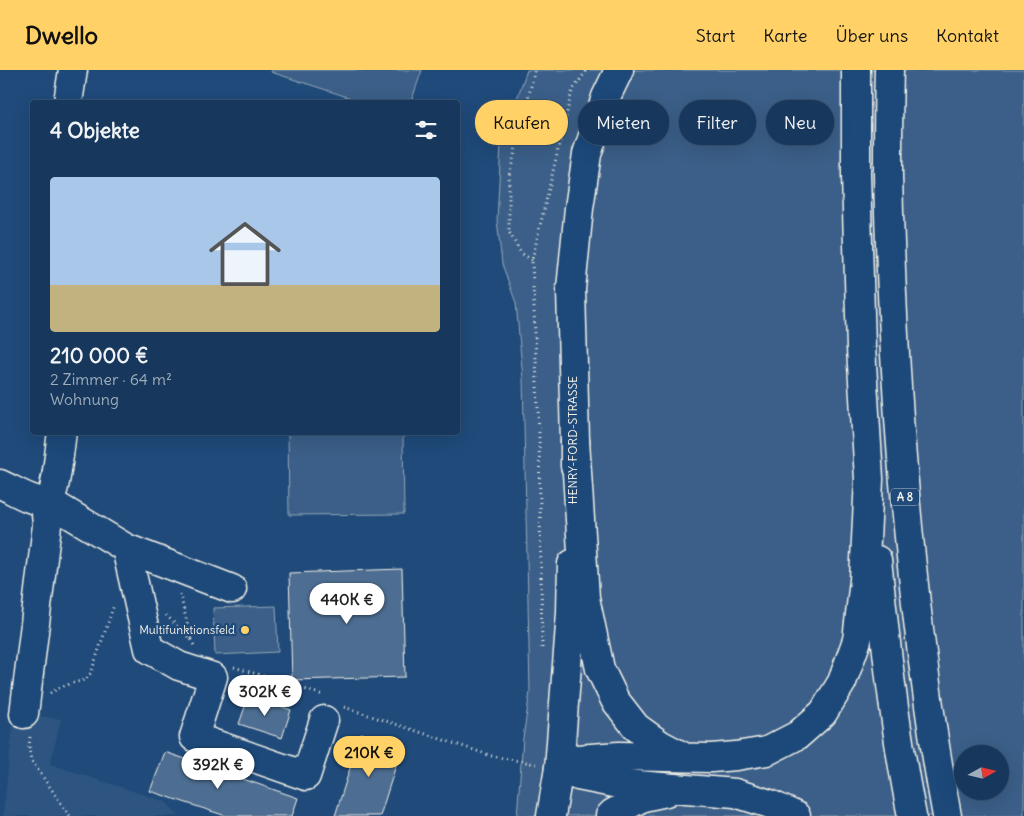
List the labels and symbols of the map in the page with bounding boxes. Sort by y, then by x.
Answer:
street label: HENRY-FORD-STRASSE [565,376,580,504]
road number: A 8 [891,488,919,506]
pin: 440K € [306,582,388,625]
place label: Multifunktionsfeld [139,622,235,637]
marker: Multifunktionsfeld [239,624,251,636]
pin: 302K € [224,674,306,717]
pin: 210K € [328,736,410,778]
north arrow [954,745,1009,800]
pin: 392K € [177,748,259,790]

